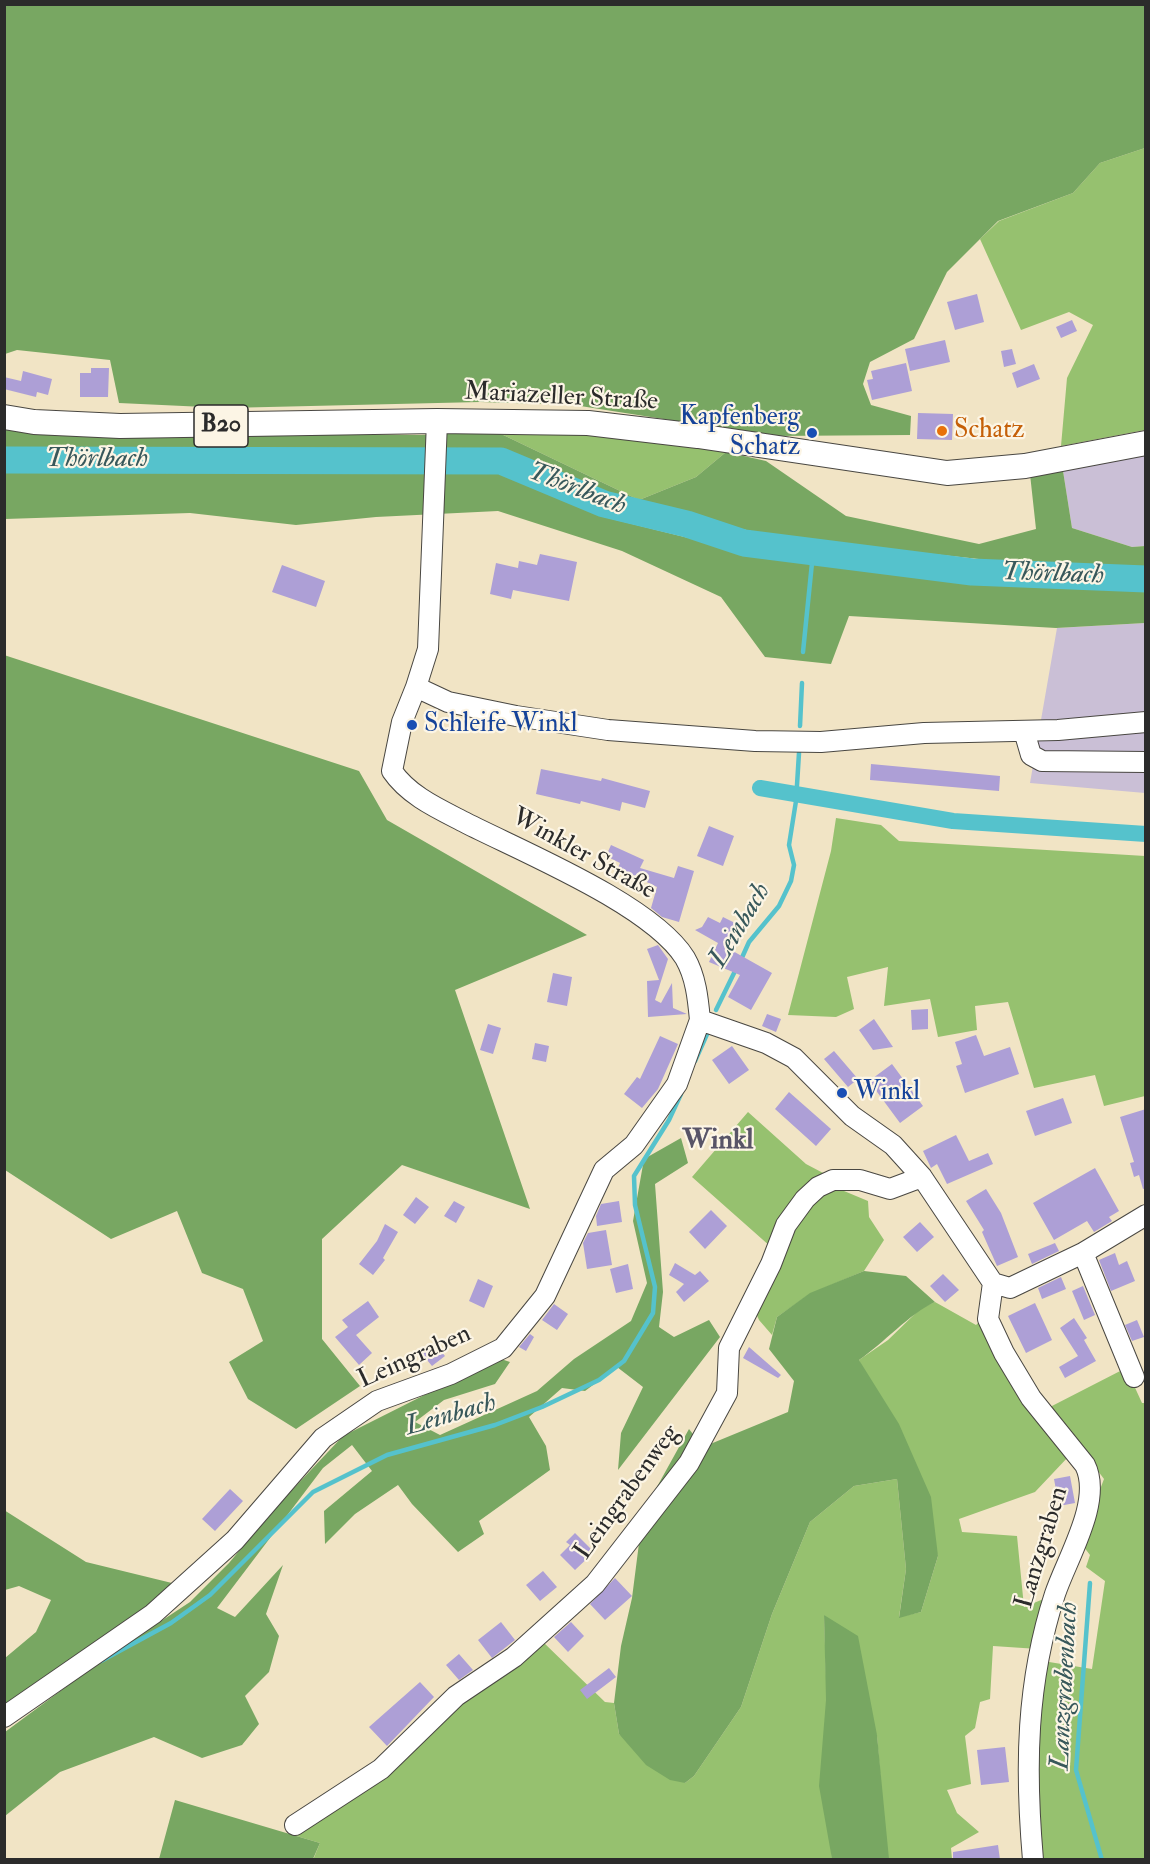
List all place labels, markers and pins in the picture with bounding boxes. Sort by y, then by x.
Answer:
place label: Kapfenberg Schatz [680,402,800,464]
place label: Schatz [954,415,1024,447]
marker: Schatz [935,424,949,438]
marker: Kapfenberg Schatz [805,426,819,440]
place label: Schleife Winkl [424,709,577,741]
marker: Schleife Winkl [405,718,419,732]
place label: Winkl [854,1077,920,1109]
marker: Winkl [835,1086,849,1100]

